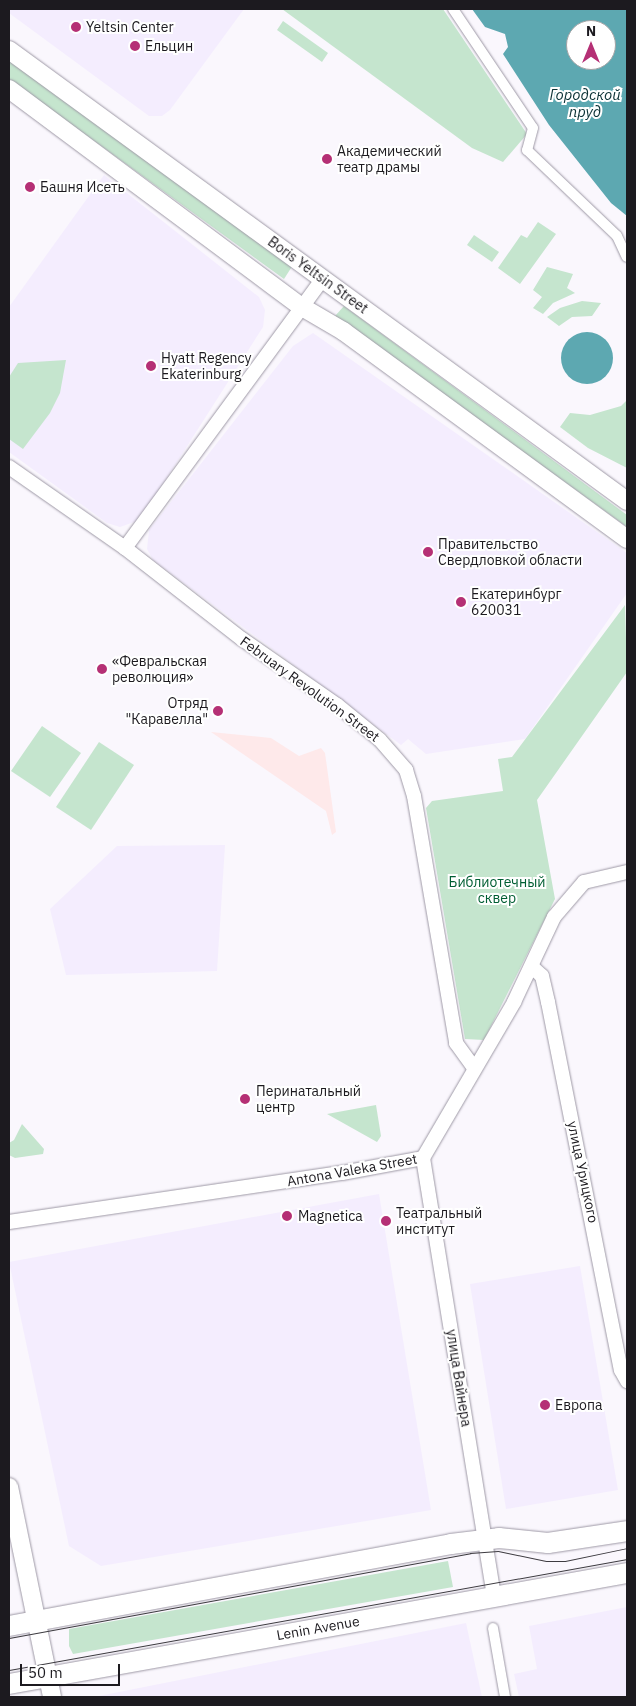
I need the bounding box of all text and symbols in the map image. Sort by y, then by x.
place label: Yeltsin Center [86,19,174,35]
north arrow [566,20,616,70]
marker: Yeltsin Center [70,21,82,33]
text: N [586,22,596,40]
place label: Ельцин [145,38,193,54]
marker: Ельцин [129,40,141,52]
water label: Городской пруд [549,85,621,120]
place label: Академический театр драмы [337,143,442,176]
marker: Академический театр драмы [321,153,333,165]
place label: Башня Исеть [40,179,125,195]
marker: Башня Исеть [24,181,36,193]
street label: Boris Yeltsin Street [265,233,371,317]
place label: Hyatt Regency Ekaterinburg [161,350,252,382]
marker: Hyatt Regency Ekaterinburg [145,360,157,372]
place label: Правительство Свердловкой области [438,536,582,568]
marker: Правительство Свердловкой области [422,546,434,558]
place label: Екатеринбург 620031 [471,586,562,618]
marker: Екатеринбург 620031 [455,596,467,608]
street label: February Revolution Street [237,633,383,745]
place label: «Февральская революция» [112,653,207,686]
marker: «Февральская революция» [96,663,108,675]
place label: Отряд "Каравелла" [125,695,208,728]
marker: Отряд "Каравелла" [212,705,224,717]
park label: Библиотечный сквер [448,874,546,906]
place label: Перинатальный центр [256,1083,361,1116]
marker: Перинатальный центр [238,1092,252,1106]
street label: улица Урицкого [564,1120,602,1224]
street label: Antona Valeka Street [286,1150,418,1190]
place label: Театральный институт [396,1205,482,1238]
place label: Magnetica [298,1208,363,1224]
marker: Magnetica [280,1209,294,1223]
marker: Театральный институт [380,1215,392,1227]
street label: улица Вайнера [443,1328,475,1428]
place label: Европа [555,1397,602,1413]
marker: Европа [539,1399,551,1411]
street label: Lenin Avenue [275,1612,361,1644]
scale bar [22,1654,122,1686]
text: 50 m [28,1663,63,1682]

